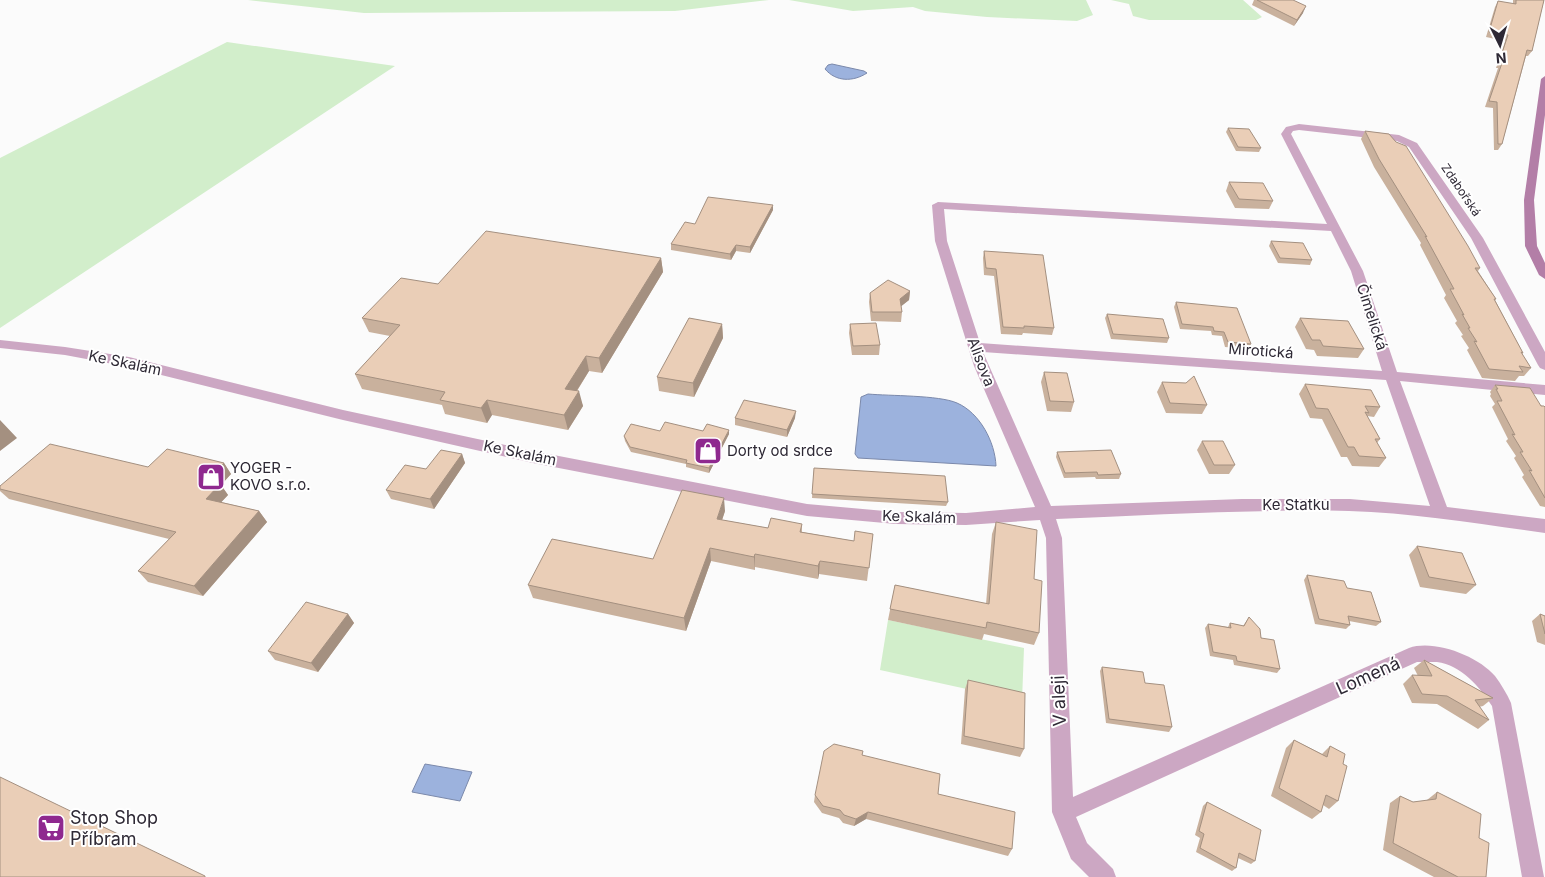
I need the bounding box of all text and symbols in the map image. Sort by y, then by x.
north arrow [1475,20,1525,70]
text: N [1495,50,1507,67]
street label: Zdabořská [1438,161,1485,219]
street label: Čimelická [1353,281,1392,353]
street label: Alisova [963,335,999,389]
street label: Mirotická [1228,339,1294,362]
street label: Ke Skalám [87,346,163,379]
street label: Ke Skalám [482,436,558,469]
shop icon: Dorty od srdce [693,436,723,466]
place label: Dorty od srdce [727,441,833,460]
place label: YOGER - KOVO s.r.o. [230,458,311,494]
shop icon: YOGER - KOVO s.r.o. [196,462,226,492]
street label: Ke Statku [1262,495,1330,514]
street label: Ke Skalám [882,506,956,527]
street label: Lomená [1332,652,1403,699]
street label: V aleji [1047,675,1070,727]
place label: Stop Shop Příbram [70,807,158,849]
supermarket icon: Stop Shop Příbram [36,813,66,843]

